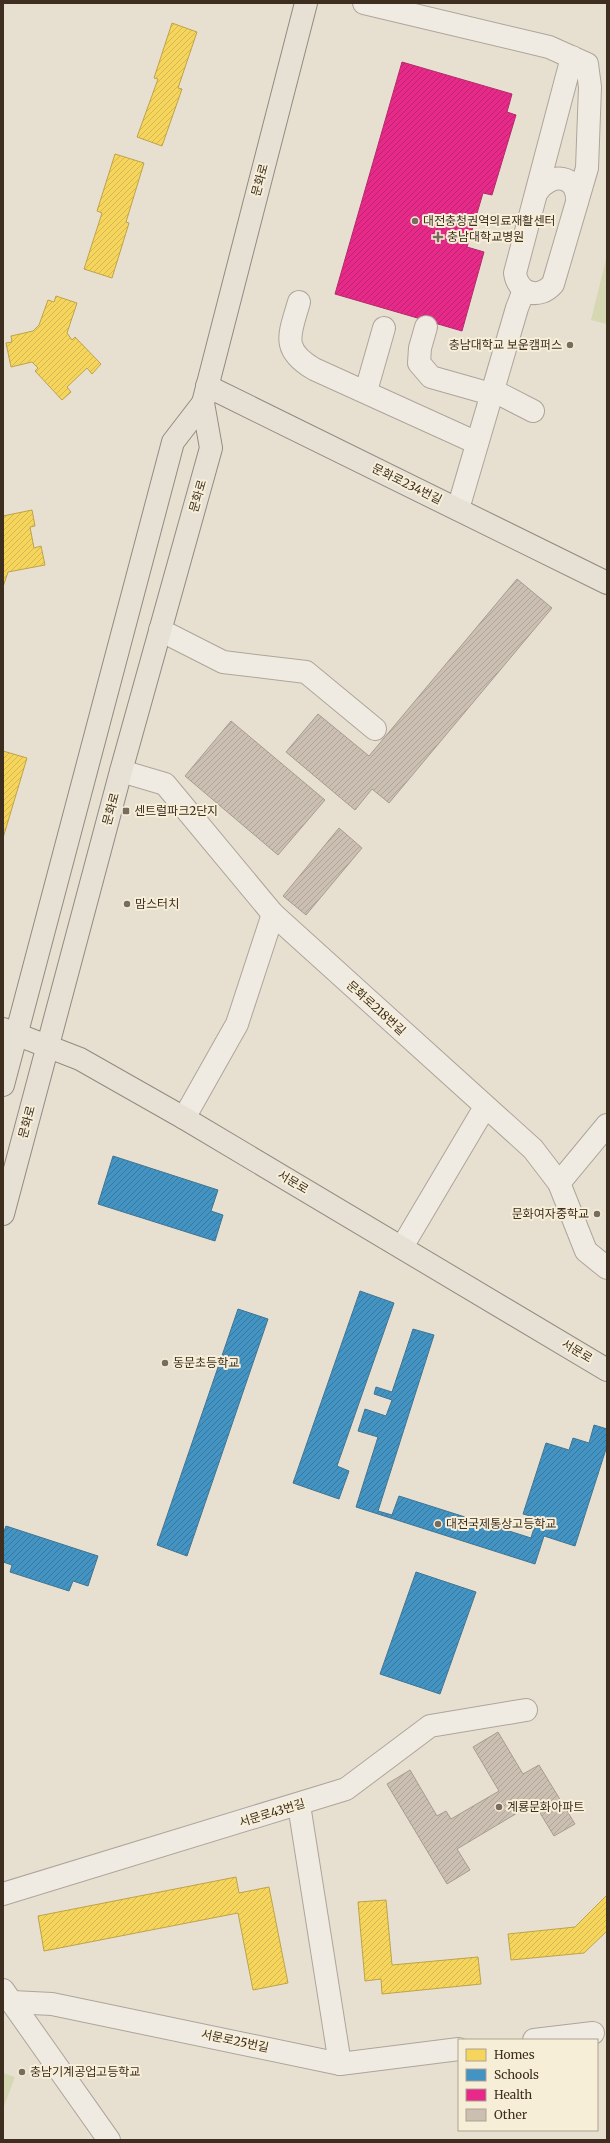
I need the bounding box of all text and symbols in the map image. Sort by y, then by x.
street label: 문화로 [248,162,271,198]
place label: 대전충청권역의료재활센터 [423,213,555,228]
marker: 대전충청권역의료재활센터 [410,216,420,226]
place label: 충남대학교병원 [447,229,524,244]
marker: 충남대학교병원 [432,231,444,243]
place label: 충남대학교 보운캠퍼스 [449,337,562,352]
marker: 충남대학교 보운캠퍼스 [565,340,575,350]
street label: 문화로234번길 [370,460,445,507]
street label: 문화로 [186,478,209,514]
street label: 문화로 [99,791,122,827]
place label: 센트럴파크2단지 [134,803,218,818]
marker: 센트럴파크2단지 [121,806,131,816]
place label: 맘스터치 [135,896,179,911]
marker: 맘스터치 [122,899,132,909]
street label: 문화로218번길 [344,977,409,1038]
street label: 문화로 [15,1104,38,1140]
street label: 서문로 [275,1167,311,1197]
place label: 문화여자중학교 [512,1206,589,1221]
marker: 문화여자중학교 [592,1209,602,1219]
street label: 서문로 [559,1336,595,1366]
place label: 동문초등학교 [173,1355,239,1370]
marker: 동문초등학교 [160,1358,170,1368]
place label: 대전국제통상고등학교 [446,1516,556,1531]
marker: 대전국제통상고등학교 [433,1519,443,1529]
street label: 서문로43번길 [237,1795,307,1830]
place label: 계룡문화아파트 [507,1799,584,1814]
marker: 계룡문화아파트 [494,1802,504,1812]
street label: 서문로25번길 [200,2026,270,2055]
legend [458,2039,598,2131]
text: Homes [494,2047,535,2062]
place label: 충남기계공업고등학교 [30,2064,140,2079]
marker: 충남기계공업고등학교 [17,2067,27,2077]
text: Schools [494,2067,539,2082]
text: Health [494,2087,532,2102]
text: Other [494,2107,528,2122]

